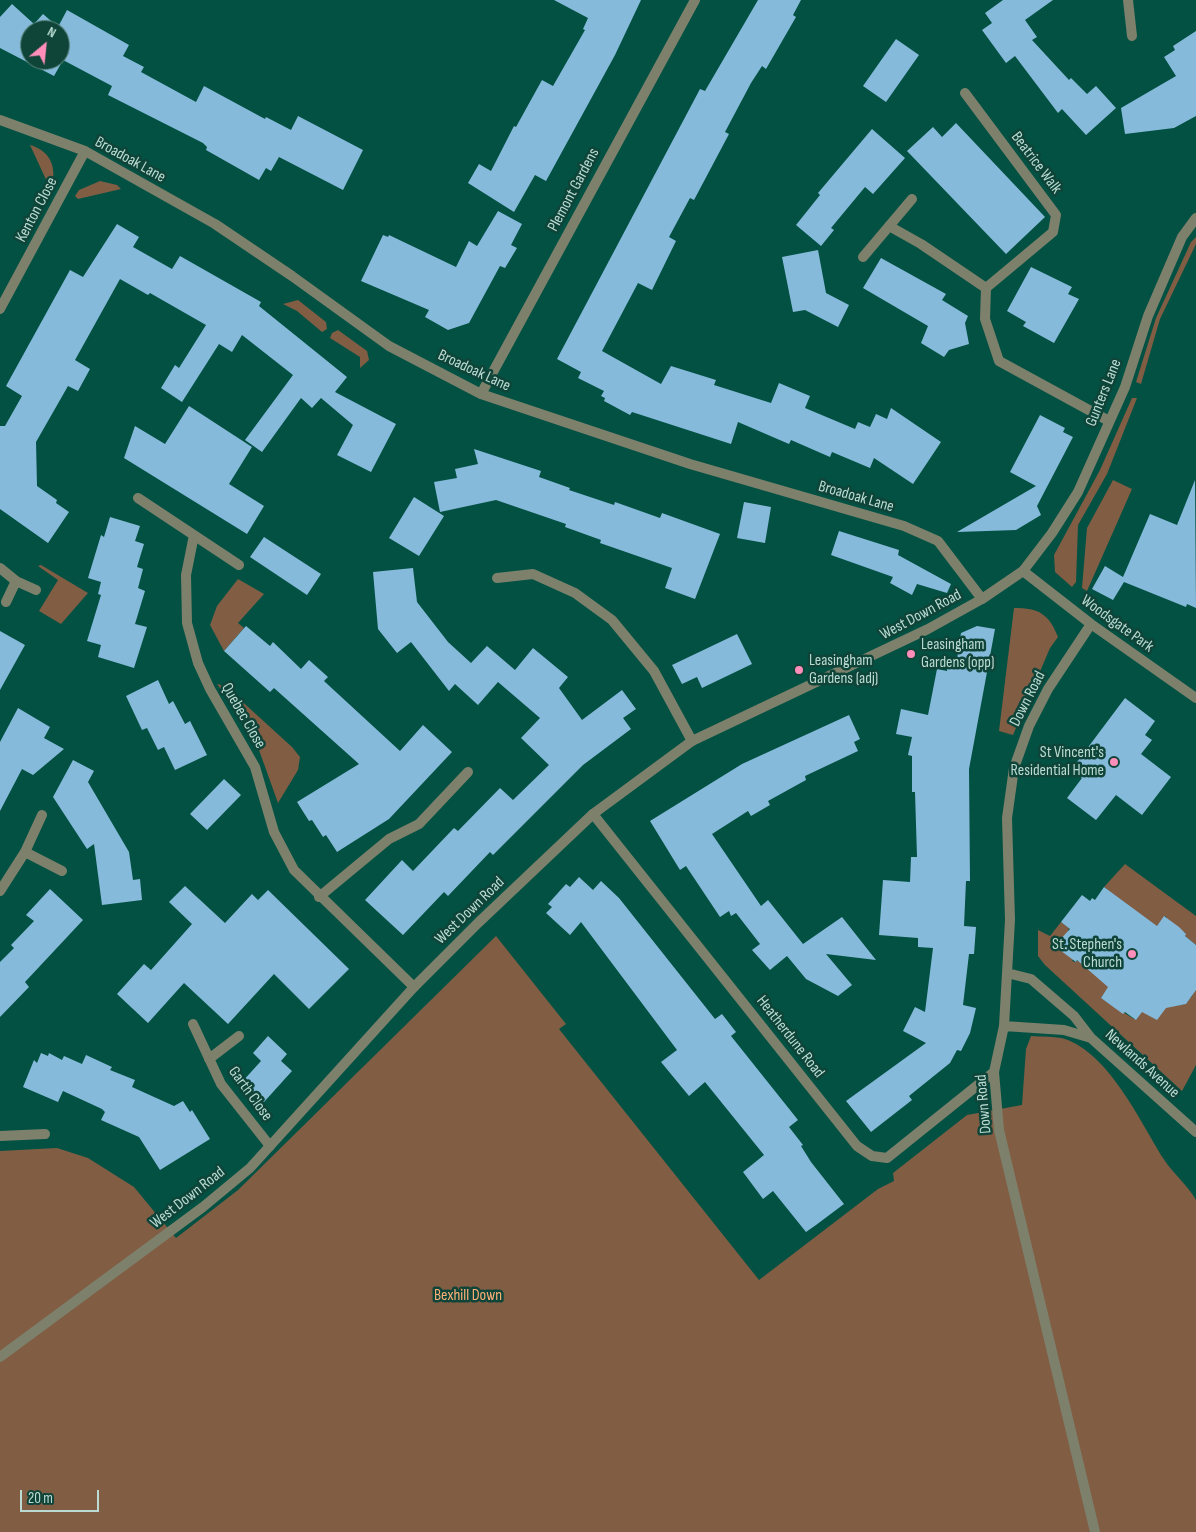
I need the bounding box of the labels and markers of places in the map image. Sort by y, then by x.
place label: Leasingham Gardens (opp) [921,635,994,673]
marker: Leasingham Gardens (opp) [905,648,917,660]
place label: Leasingham Gardens (adj) [809,651,878,689]
marker: Leasingham Gardens (adj) [793,664,805,676]
place label: St Vincent's Residential Home [1011,743,1104,781]
marker: St Vincent's Residential Home [1108,756,1120,768]
place label: St. Stephen's Church [1052,935,1122,973]
marker: St. Stephen's Church [1126,948,1138,960]

